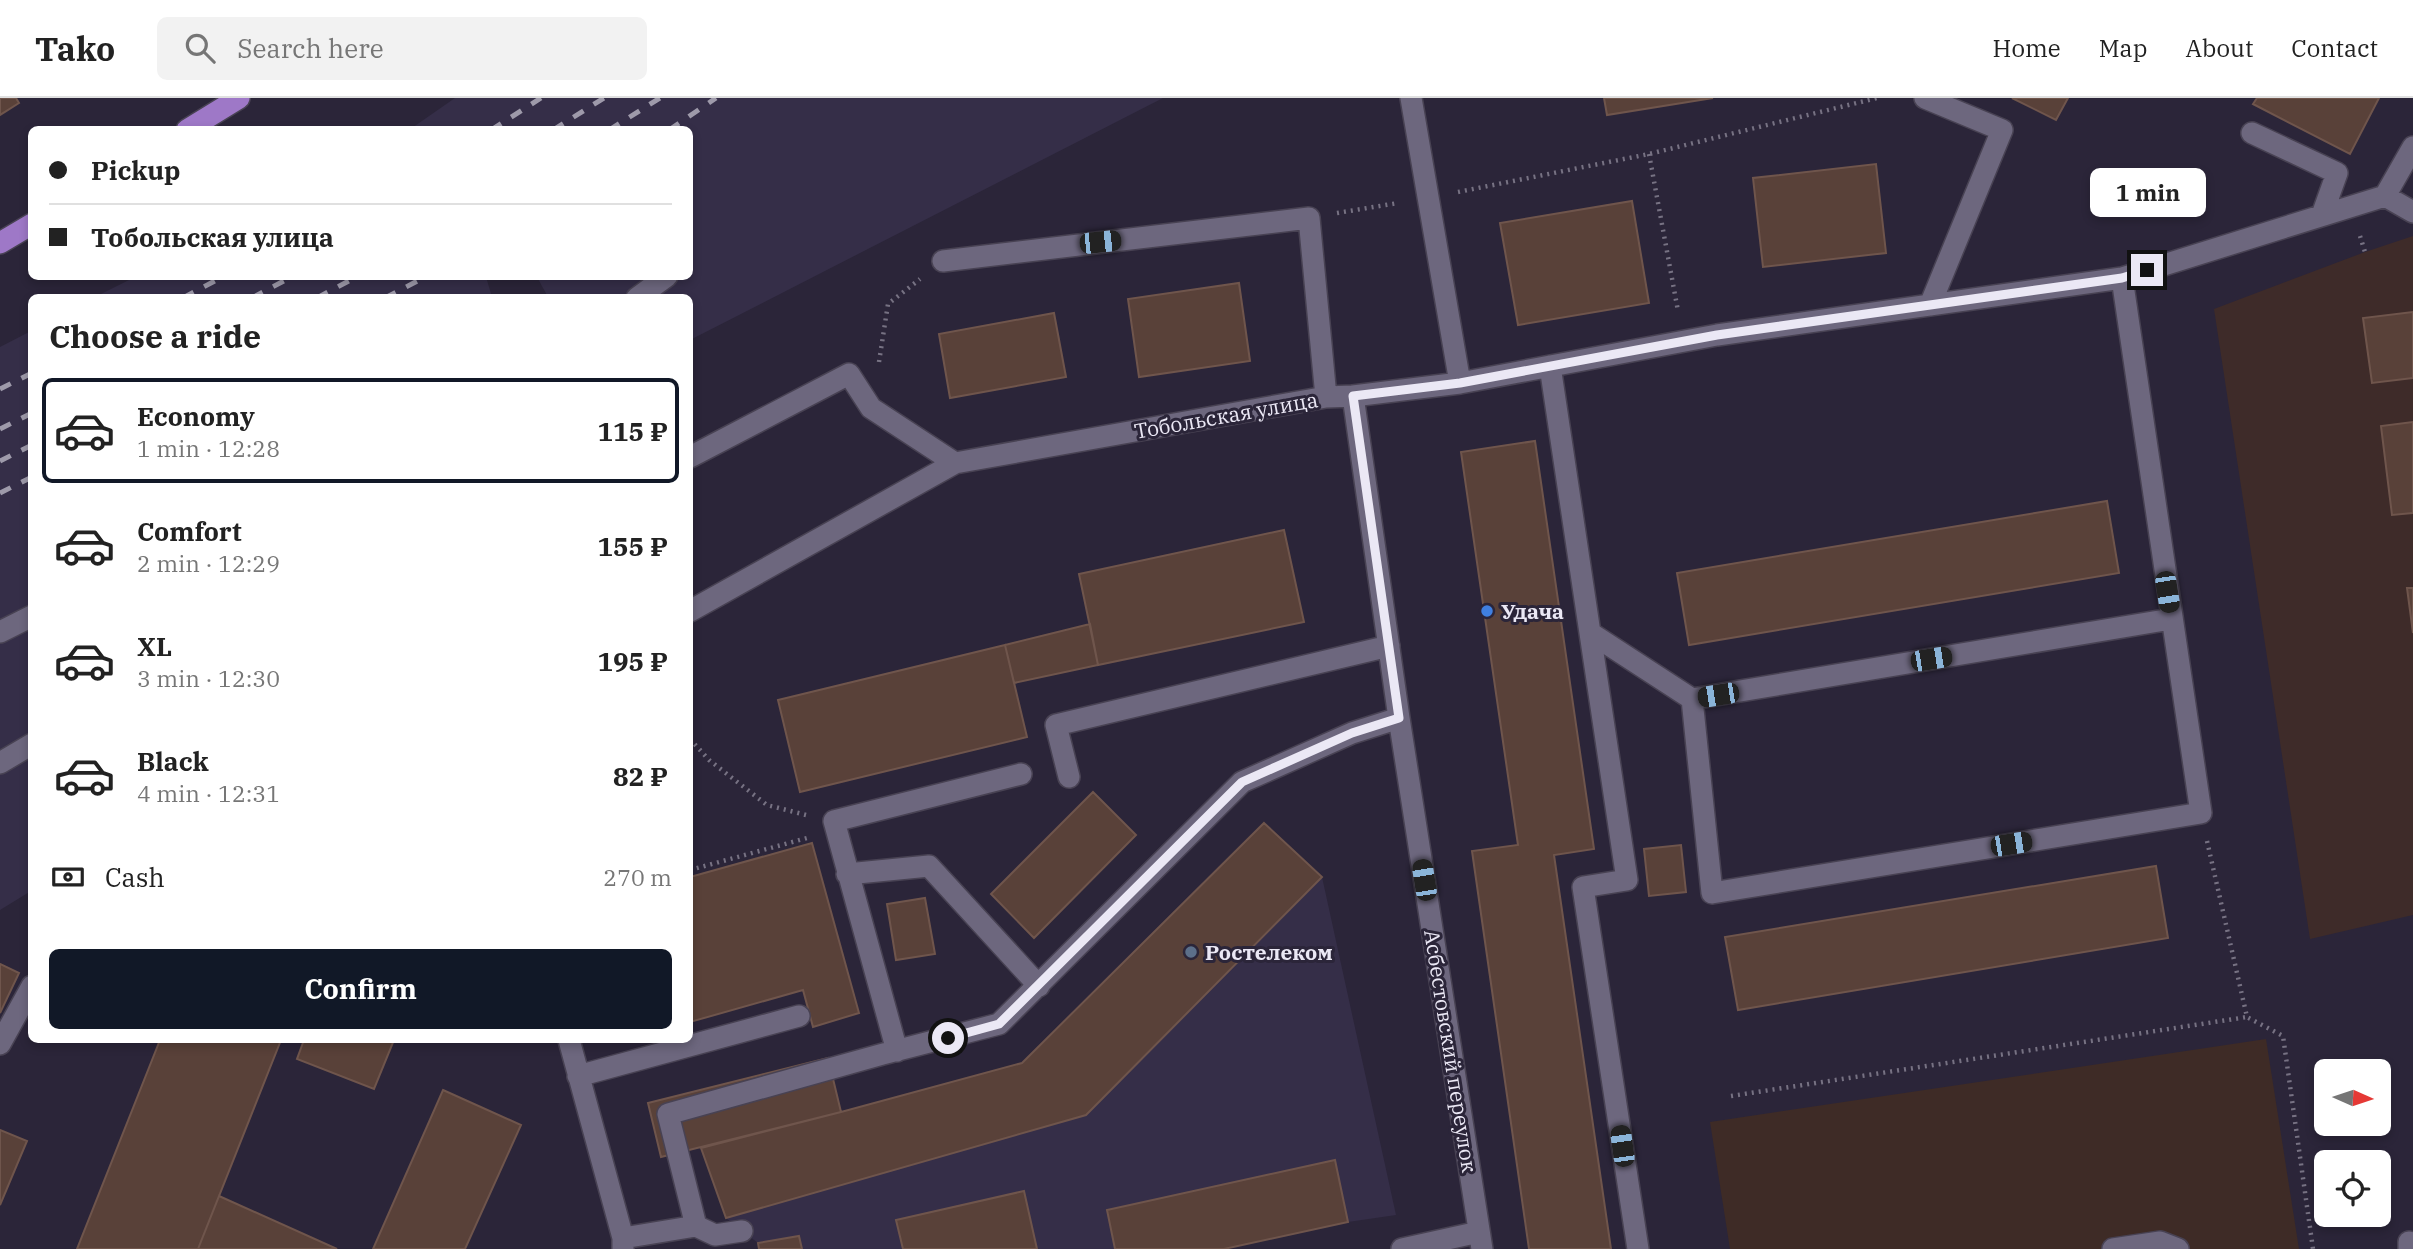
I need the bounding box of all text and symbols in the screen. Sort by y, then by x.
search box [157,17,647,80]
text: Tako [35,27,115,70]
icon: search [181,29,219,67]
text: Search here [237,31,384,65]
text: Home [1993,32,2061,64]
text: Map [2099,32,2147,64]
text: About [2185,32,2253,64]
text: Contact [2291,32,2378,64]
text: Pickup [91,153,181,187]
callout: 1 min [2089,169,2205,218]
text: 1 min [2116,177,2180,207]
text: Тобольская улица [91,220,334,254]
car [1079,229,1122,255]
route end [2131,254,2163,286]
text: Choose a ride [49,315,261,357]
street label: Тобольская улица [1132,385,1320,445]
icon: car [53,399,116,462]
text: Economy [137,399,255,433]
text: 115 ₽ [597,414,668,448]
text: 1 min · 12:28 [137,433,280,463]
icon: car [53,514,116,577]
text: Comfort [137,514,242,548]
text: 155 ₽ [597,529,668,563]
text: 2 min · 12:29 [137,548,280,578]
car [2154,570,2181,614]
place label: Удача [1501,597,1564,625]
marker: Удача [1479,603,1495,619]
icon: car [53,629,116,692]
text: XL [137,629,172,663]
text: 195 ₽ [597,644,668,678]
car [1909,645,1954,673]
text: 3 min · 12:30 [137,663,280,693]
car [1696,681,1741,709]
icon: car [53,744,116,807]
text: Black [137,744,209,778]
text: 82 ₽ [613,759,668,793]
text: 4 min · 12:31 [137,778,280,808]
car [1989,830,2034,858]
icon: cash [49,858,87,896]
car [1411,858,1438,902]
text: Cash [105,860,165,894]
text: 270 m [603,862,672,892]
street label: Асбестовский переулок [1418,928,1484,1174]
place label: Ростелеком [1205,938,1333,966]
marker: Ростелеком [1183,944,1199,960]
button: Confirm [49,949,672,1029]
route start [932,1022,964,1054]
north arrow [2314,1059,2390,1136]
map controls [2314,1059,2391,1227]
car [1609,1124,1636,1168]
button: locate [2314,1150,2391,1227]

